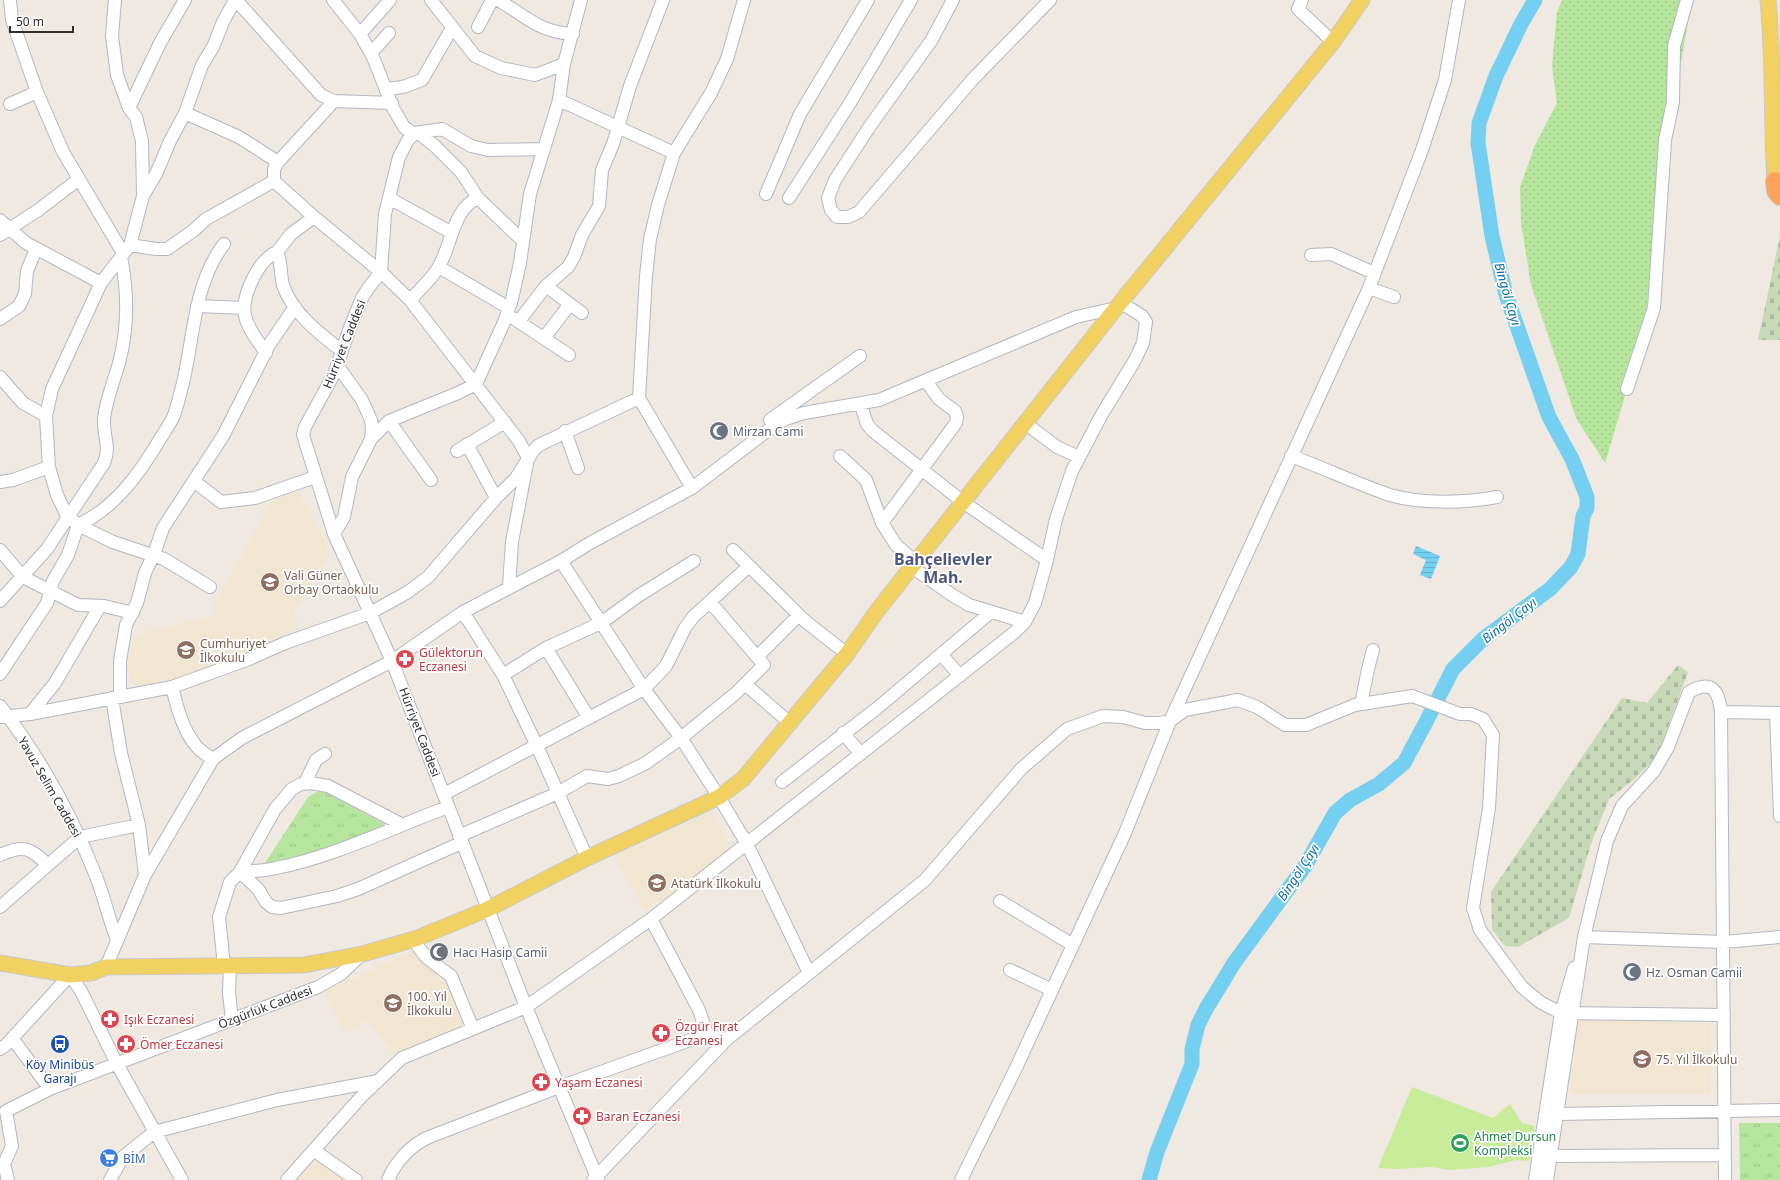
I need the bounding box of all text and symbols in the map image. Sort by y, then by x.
scale bar [10,8,73,34]
text: 50 m [16,13,44,30]
water label: Bingöl Çayı [1490,260,1526,328]
street label: Hürriyet Caddesi [318,297,370,391]
mosque icon: Mirzan Cami [708,420,730,442]
place label: Mirzan Cami [733,423,803,440]
district label: Bahçelievler Mah. [894,548,992,588]
place label: Vali Güner Orbay Ortaokulu [284,567,379,598]
school or university icon: Vali Güner Orbay Ortaokulu [259,571,281,593]
water label: Bingöl Çayı [1478,593,1540,647]
place label: Cumhuriyet İlkokulu [200,635,267,666]
school or university icon: Cumhuriyet İlkokulu [175,639,197,661]
place label: Gülektorun Eczanesi [419,644,483,675]
pharmacy icon: Gülektorun Eczanesi [394,648,416,670]
street label: Hürriyet Caddesi [395,685,445,779]
street label: Yavuz Selim Caddesi [14,733,86,841]
water label: Bingöl Çayı [1273,840,1323,904]
school or university icon: Atatürk İlkokulu [646,872,668,894]
place label: Atatürk İlkokulu [671,875,761,892]
mosque icon: Hacı Hasip Camii [428,941,450,963]
place label: Hacı Hasip Camii [453,944,547,961]
mosque icon: Hz. Osman Camii [1621,961,1643,983]
place label: Hz. Osman Camii [1646,964,1742,981]
street label: Özgürlük Caddesi [216,981,314,1033]
place label: 100. Yıl İlkokulu [407,988,452,1019]
school or university icon: 100. Yıl İlkokulu [382,992,404,1014]
pharmacy icon: Işık Eczanesi [99,1008,121,1030]
place label: Işık Eczanesi [124,1011,194,1028]
place label: Özgür Fırat Eczanesi [675,1018,739,1049]
pharmacy icon: Özgür Fırat Eczanesi [650,1022,672,1044]
bus stop icon: Köy Minibüs Garajı [49,1033,71,1055]
pharmacy icon: Ömer Eczanesi [115,1033,137,1055]
place label: Ömer Eczanesi [140,1036,223,1053]
school or university icon: 75. Yıl İlkokulu [1631,1048,1653,1070]
place label: 75. Yıl İlkokulu [1656,1051,1737,1068]
place label: Köy Minibüs Garajı [26,1056,95,1087]
pharmacy icon: Yaşam Eczanesi [530,1071,552,1093]
place label: Yaşam Eczanesi [555,1074,643,1091]
pharmacy icon: Baran Eczanesi [571,1105,593,1127]
place label: Baran Eczanesi [596,1108,680,1125]
place label: Ahmet Dursun Kompleksi [1474,1128,1556,1159]
sports icon: Ahmet Dursun Kompleksi [1449,1132,1471,1154]
supermarket icon: BİM [98,1147,120,1169]
place label: BİM [123,1150,146,1167]

